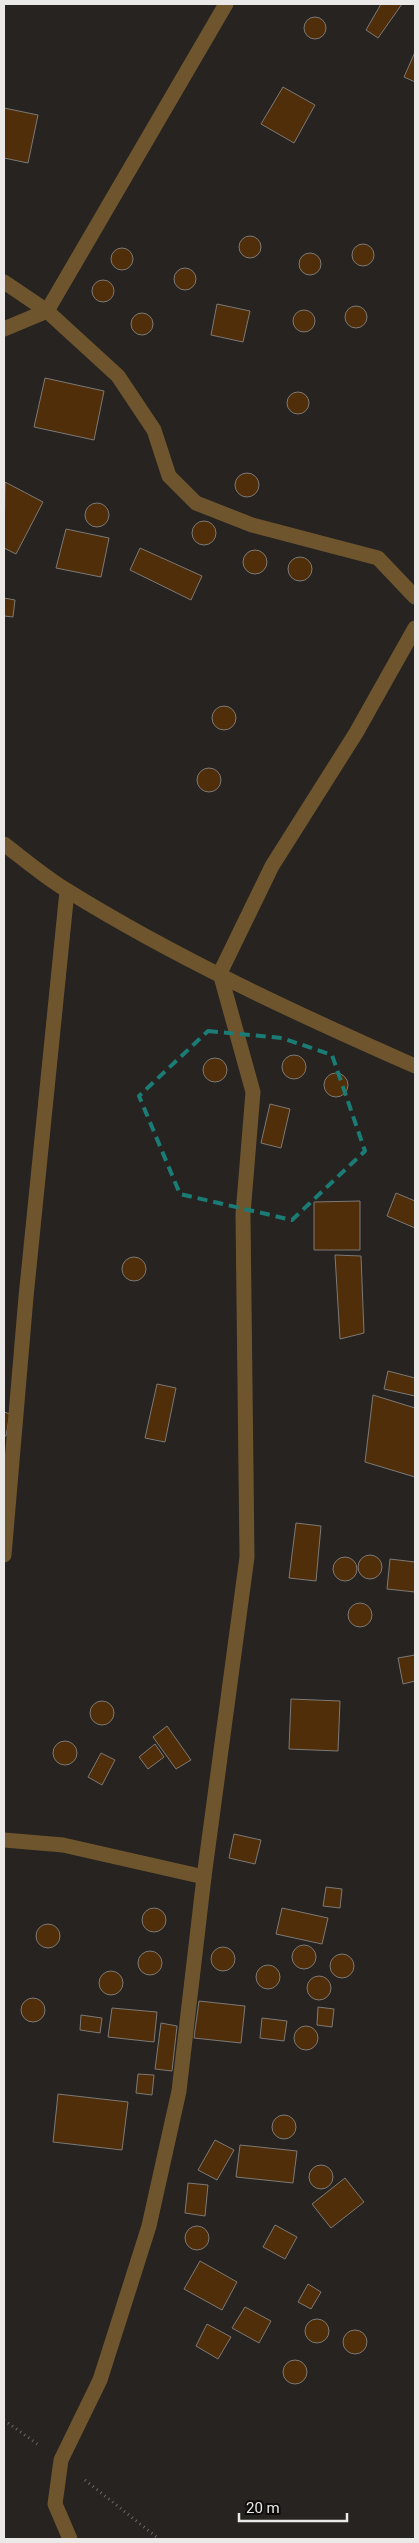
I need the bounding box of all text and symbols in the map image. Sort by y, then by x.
scale bar [239,2490,346,2522]
text: 20 m [246,2499,280,2517]

